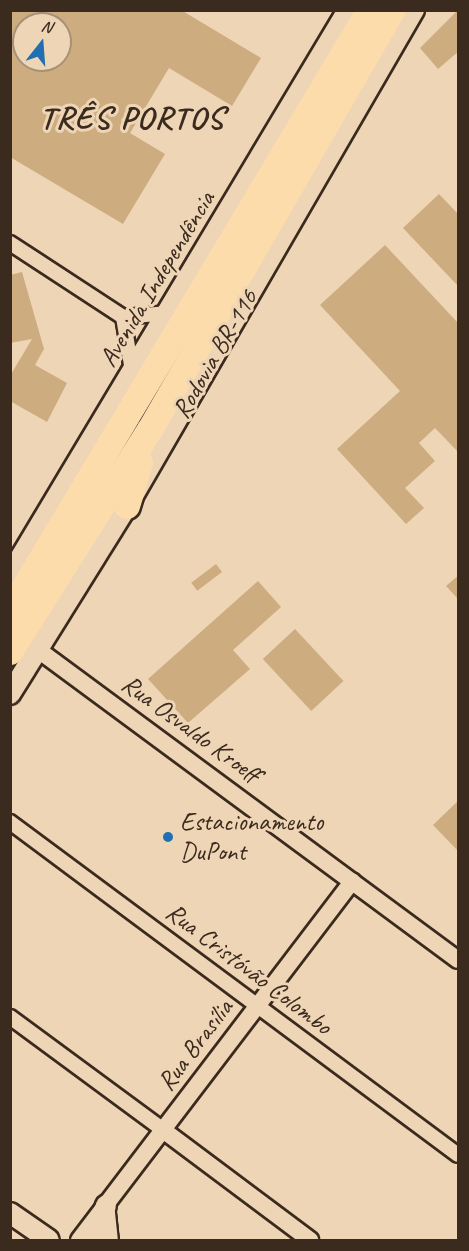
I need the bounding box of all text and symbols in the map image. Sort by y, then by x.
north arrow [12,12,72,72]
text: N [39,16,54,38]
district label: TRÊS PORTOS [41,99,223,137]
street label: Avenida Independência [92,186,222,372]
street label: Rodovia BR-116 [166,284,264,424]
street label: Rua Osvaldo Kroeff [115,668,267,790]
place label: Estacionamento DuPont [180,806,323,868]
marker: Estacionamento DuPont [161,830,175,844]
street label: Rua Cristóvão Colombo [160,896,338,1042]
street label: Rua Brasília [150,993,240,1097]

